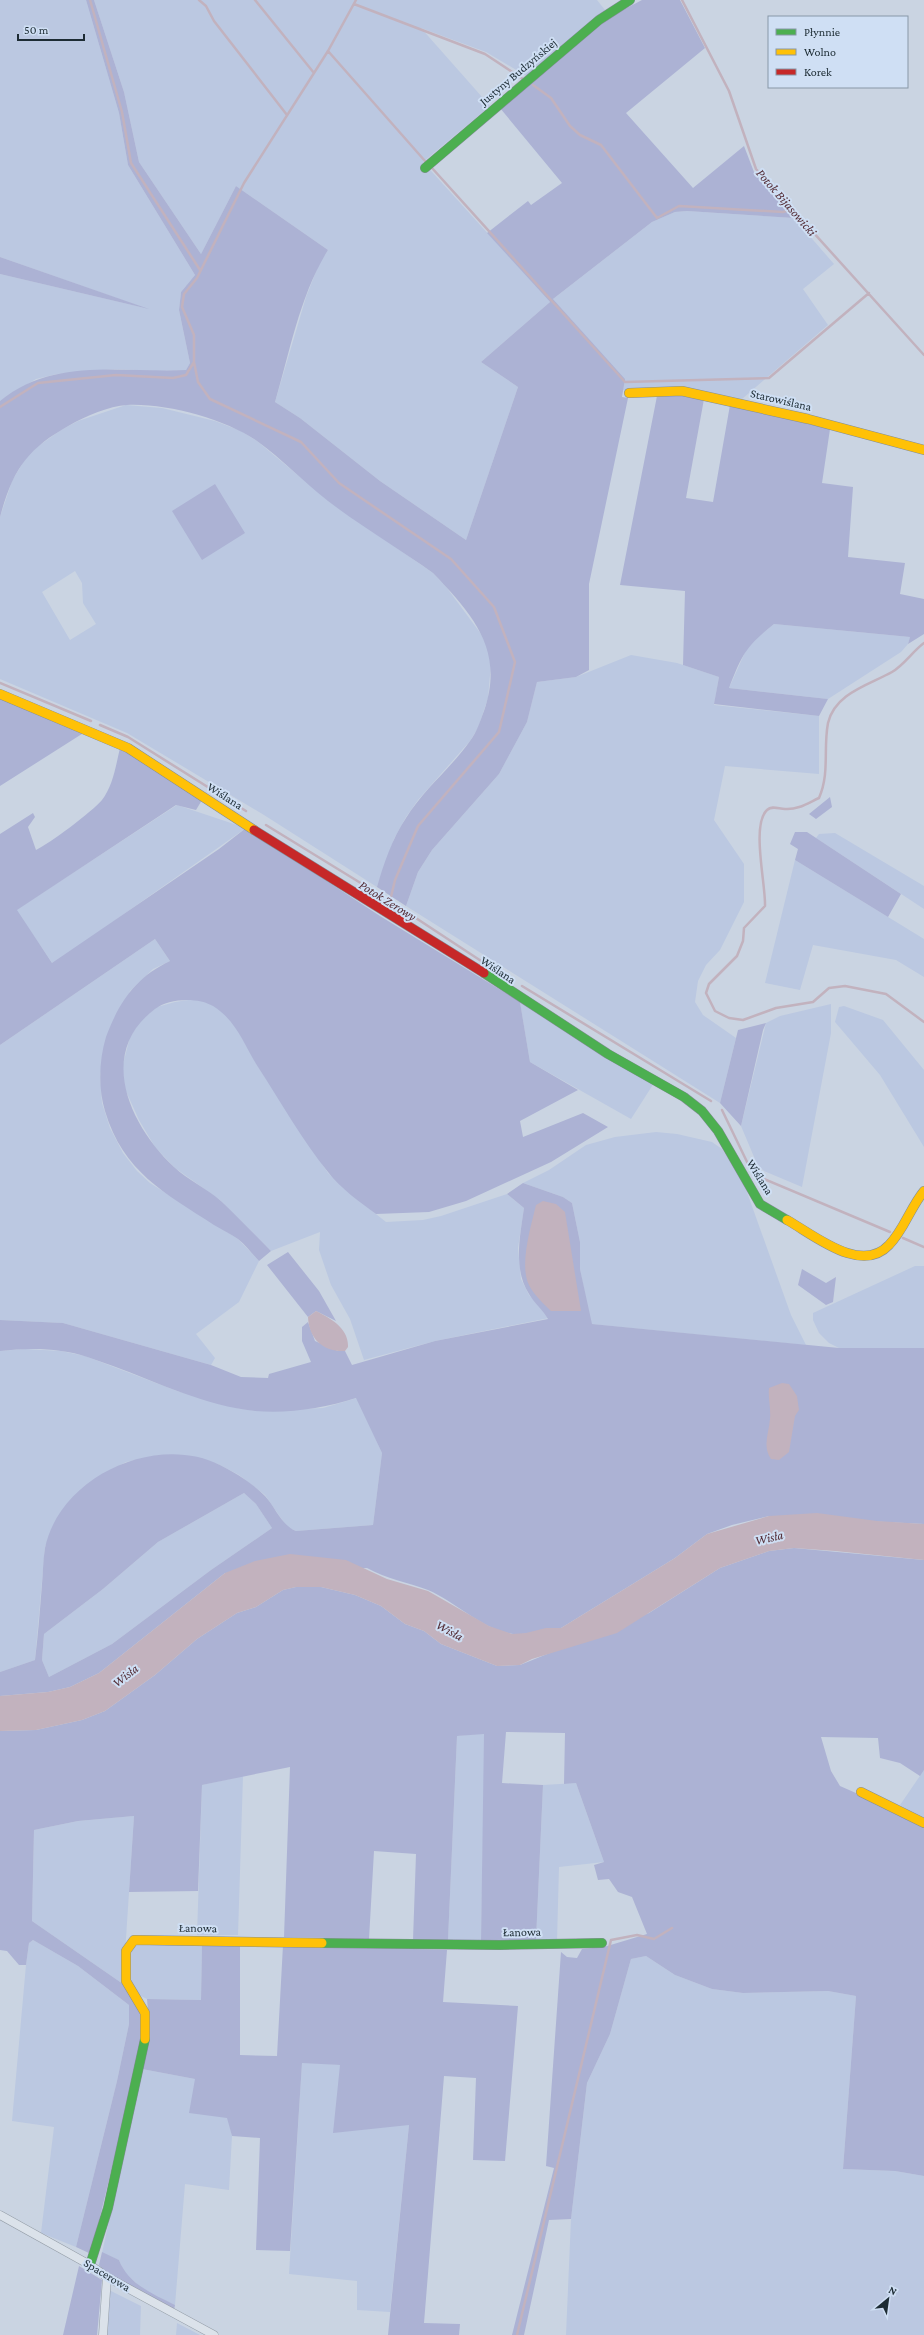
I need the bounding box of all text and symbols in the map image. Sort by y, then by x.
scale bar [18,16,84,42]
legend [768,16,908,88]
text: 50 m [24,23,49,37]
text: Płynnie [804,25,840,39]
street label: Justyny Budzyńskiej [476,36,559,109]
text: Wolno [804,45,836,59]
text: Korek [804,65,832,79]
water label: Potok Bijasowicki [753,166,820,240]
street label: Starowiślana [749,386,813,414]
street label: Wiślana [205,779,246,813]
water label: Potok Zerowy [356,877,420,924]
street label: Wiślana [478,953,519,987]
street label: Wiślana [744,1157,777,1198]
water label: Wisła [754,1527,785,1548]
water label: Wisła [434,1617,466,1644]
water label: Wisła [109,1661,141,1690]
street label: Łanowa [179,1921,218,1935]
street label: Łanowa [503,1925,542,1939]
street label: Spacerowa [81,2256,133,2295]
north arrow [868,2279,908,2319]
text: N [887,2283,899,2298]

